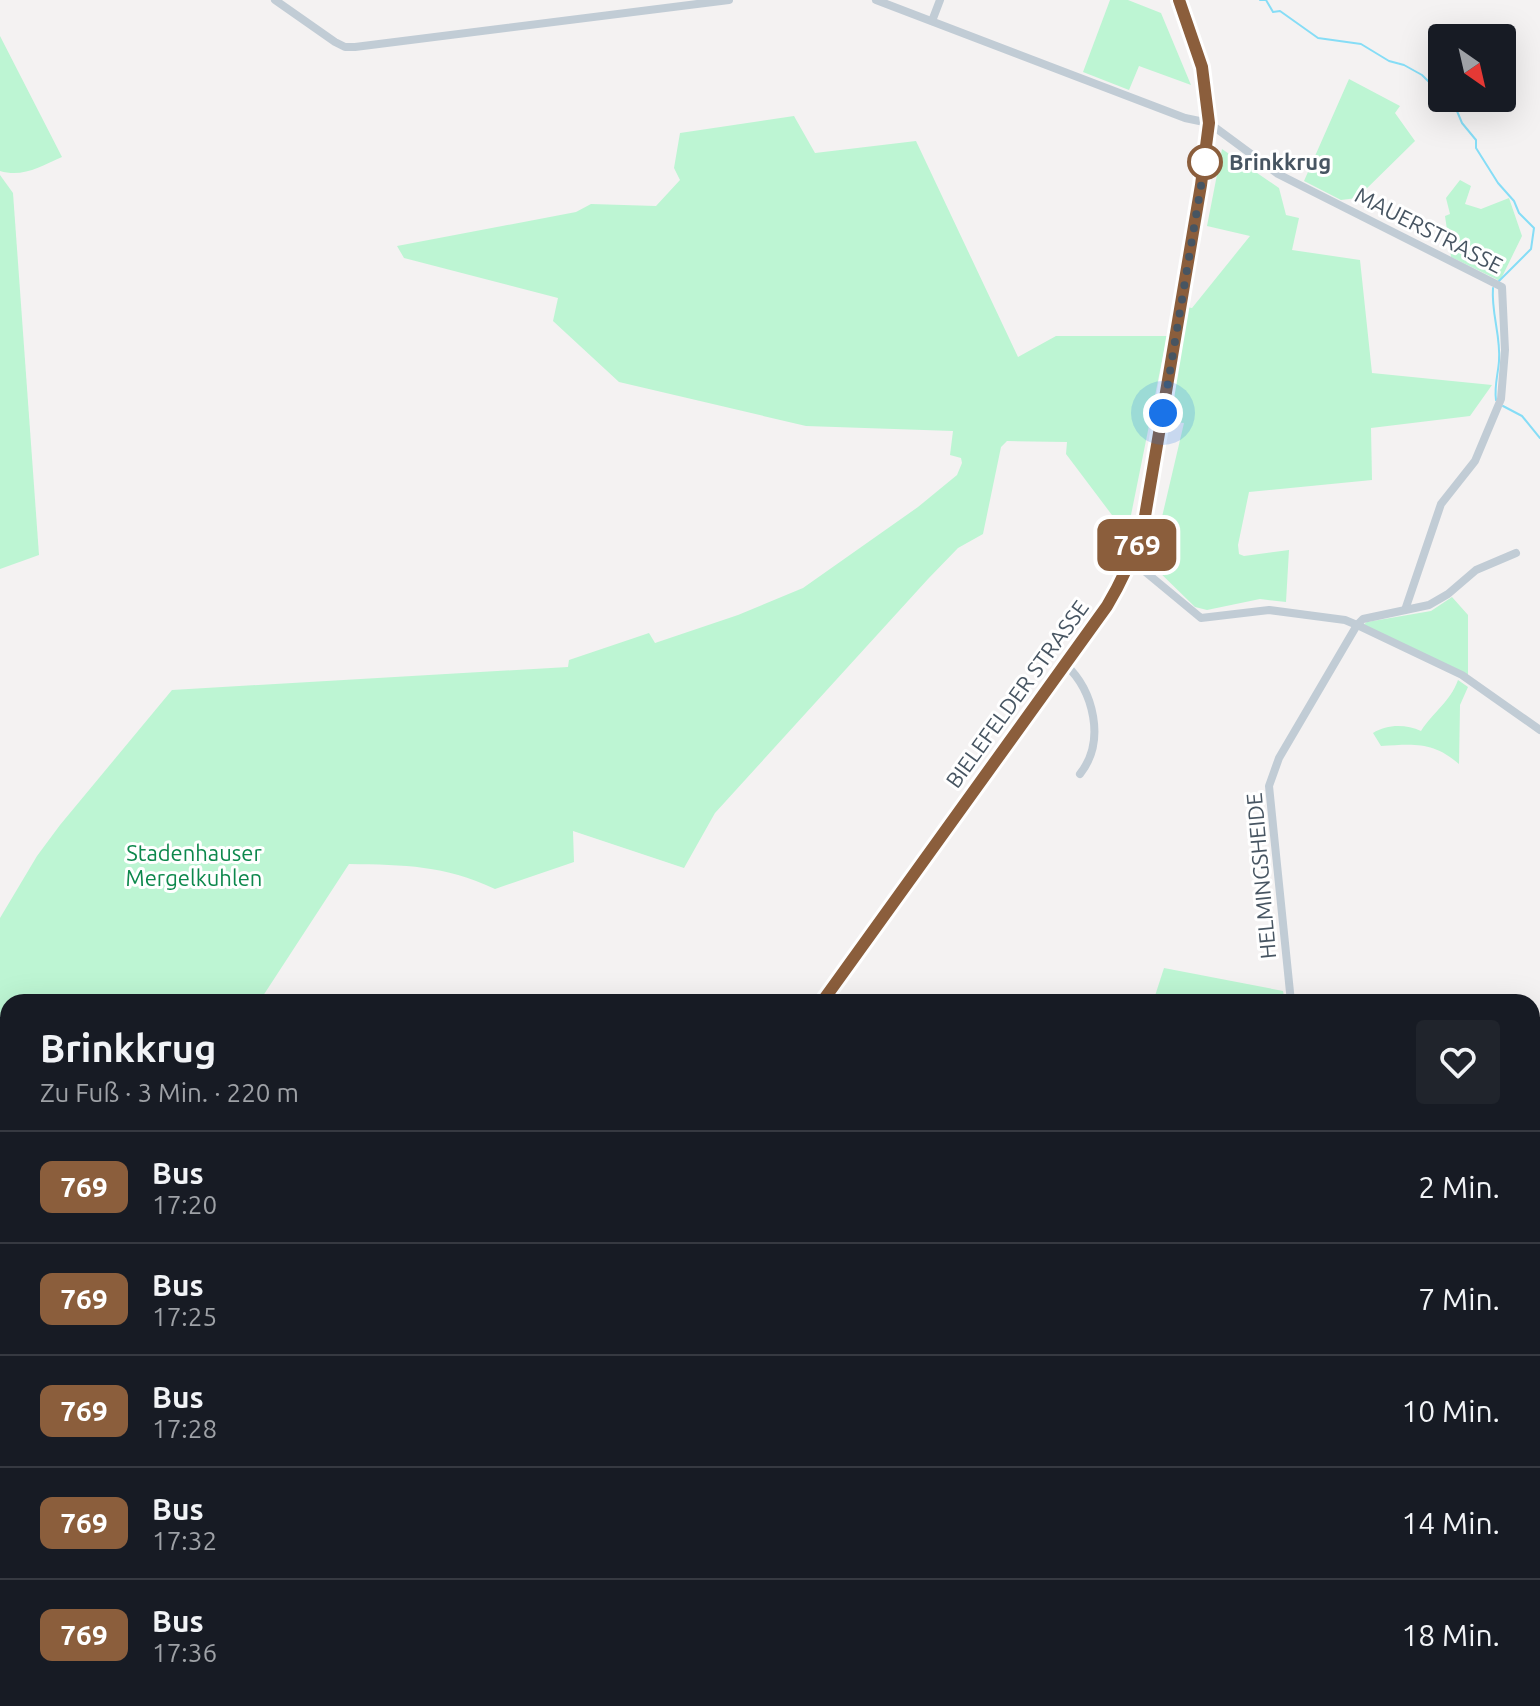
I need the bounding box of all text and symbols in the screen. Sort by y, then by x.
north arrow [1428,24,1516,112]
map controls [1428,24,1516,112]
marker: Brinkkrug [1188,145,1222,179]
place label: Brinkkrug [1229,149,1331,174]
street label: MAUERSTRASSE [1351,182,1507,278]
your location [1143,393,1183,433]
line badge: 769 [1091,519,1183,571]
text: 769 [1113,529,1161,560]
street label: BIELEFELDER STRASSE [940,595,1093,792]
street label: HELMINGSHEIDE [1241,792,1280,960]
park label: Stadenhauser Mergelkuhlen [126,840,262,890]
button: heart [1416,1020,1500,1104]
text: Brinkkrug [40,1027,216,1069]
text: Zu Fuß · 3 Min. · 220 m [40,1078,299,1107]
text: Bus [152,1156,204,1190]
text: 2 Min. [1418,1170,1500,1204]
text: 769 [60,1171,108,1202]
text: 17:20 [152,1190,217,1219]
text: Bus [152,1268,204,1302]
text: 7 Min. [1418,1282,1500,1316]
text: 769 [60,1283,108,1314]
text: 17:25 [152,1302,217,1331]
text: Bus [152,1380,204,1414]
text: 10 Min. [1401,1394,1500,1428]
text: 769 [60,1395,108,1426]
text: 17:28 [152,1414,217,1443]
text: Bus [152,1492,204,1526]
text: 14 Min. [1401,1506,1500,1540]
text: 769 [60,1507,108,1538]
text: 17:32 [152,1526,217,1555]
text: Bus [152,1604,204,1638]
text: 18 Min. [1401,1618,1500,1652]
text: 769 [60,1619,108,1650]
text: 17:36 [152,1638,217,1667]

